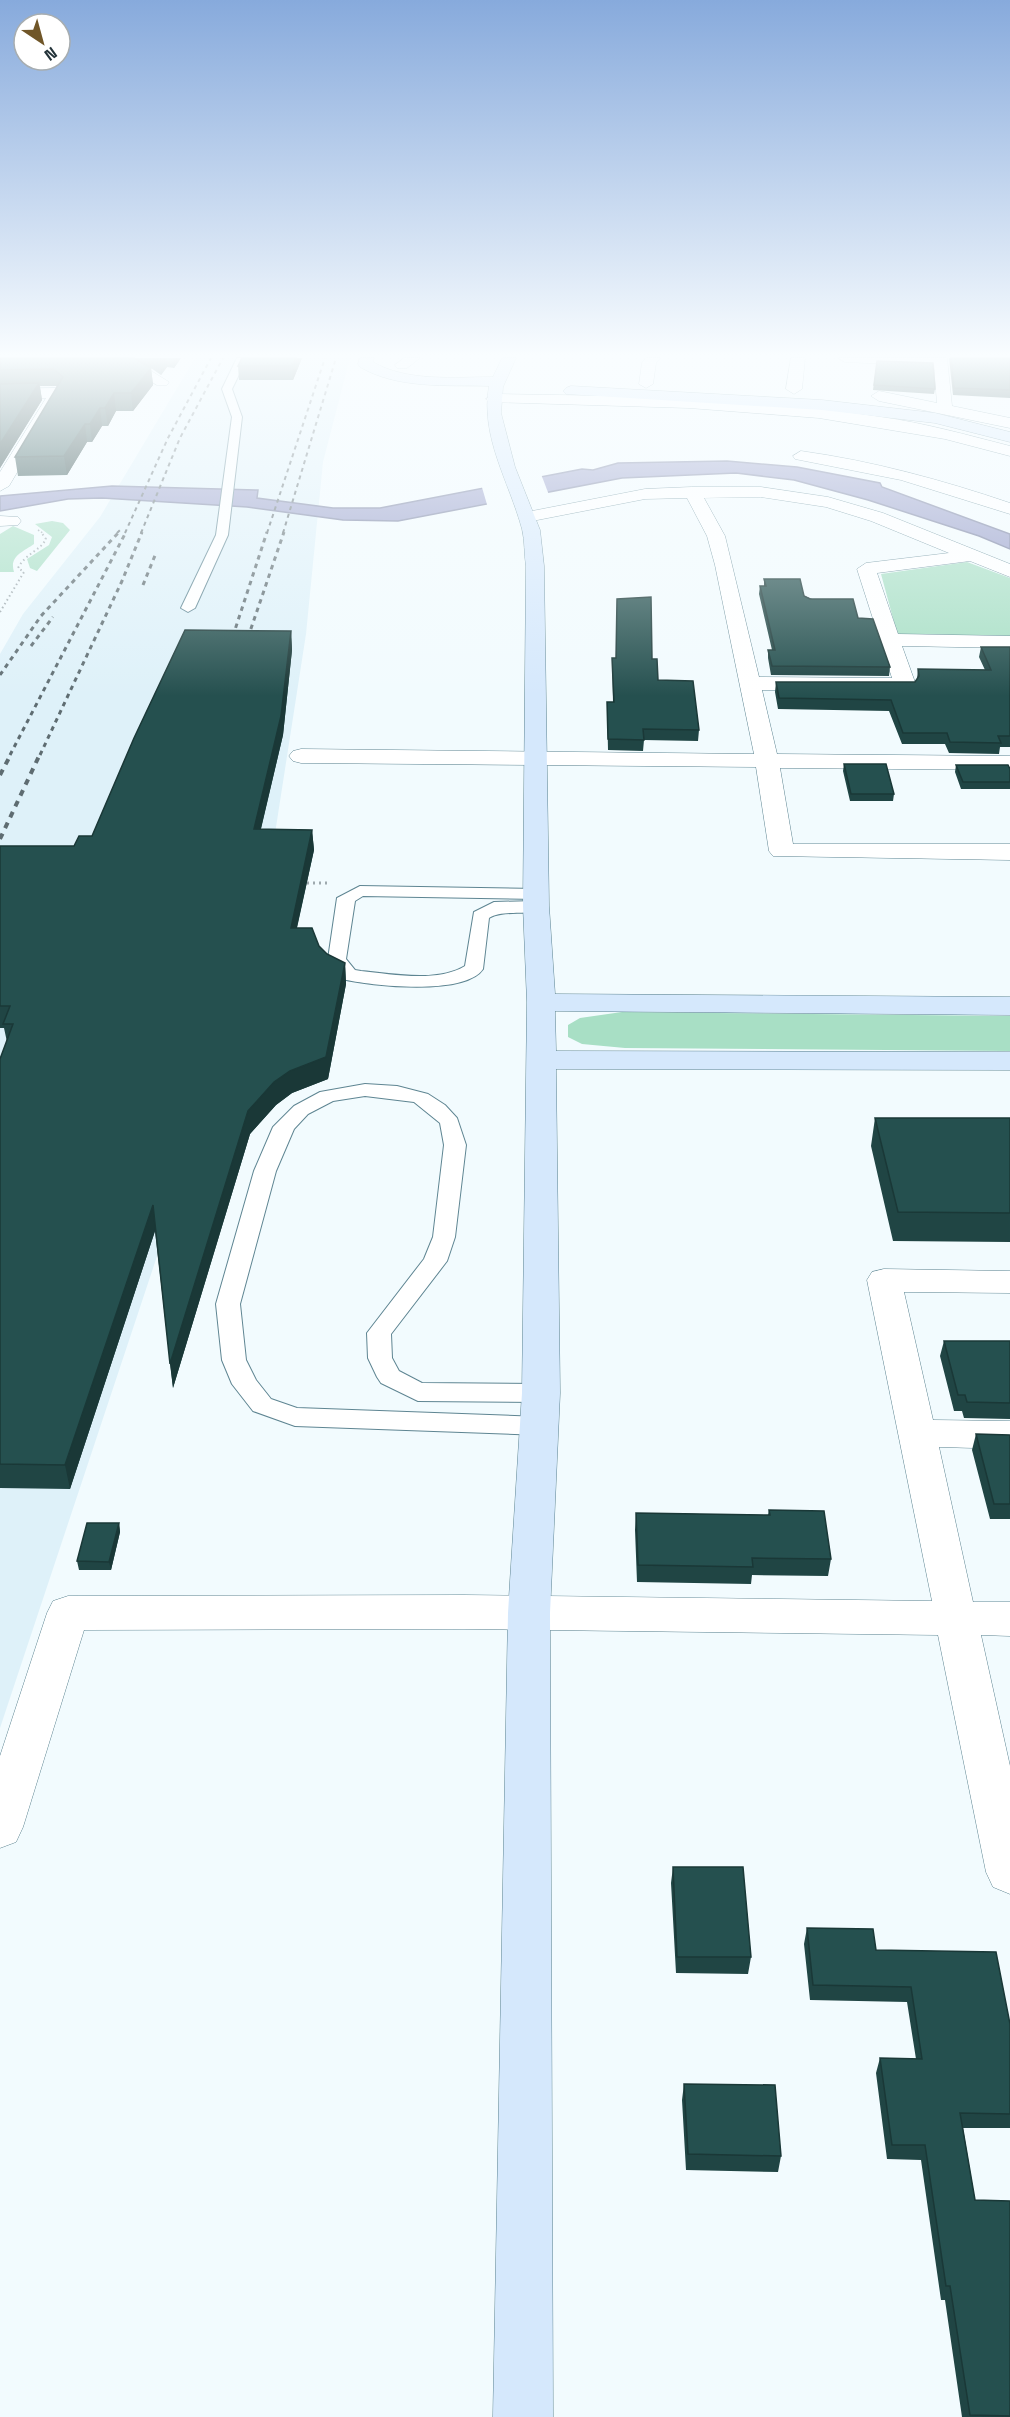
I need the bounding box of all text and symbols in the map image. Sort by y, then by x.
north arrow [12,12,72,72]
text: N [40,42,61,65]

